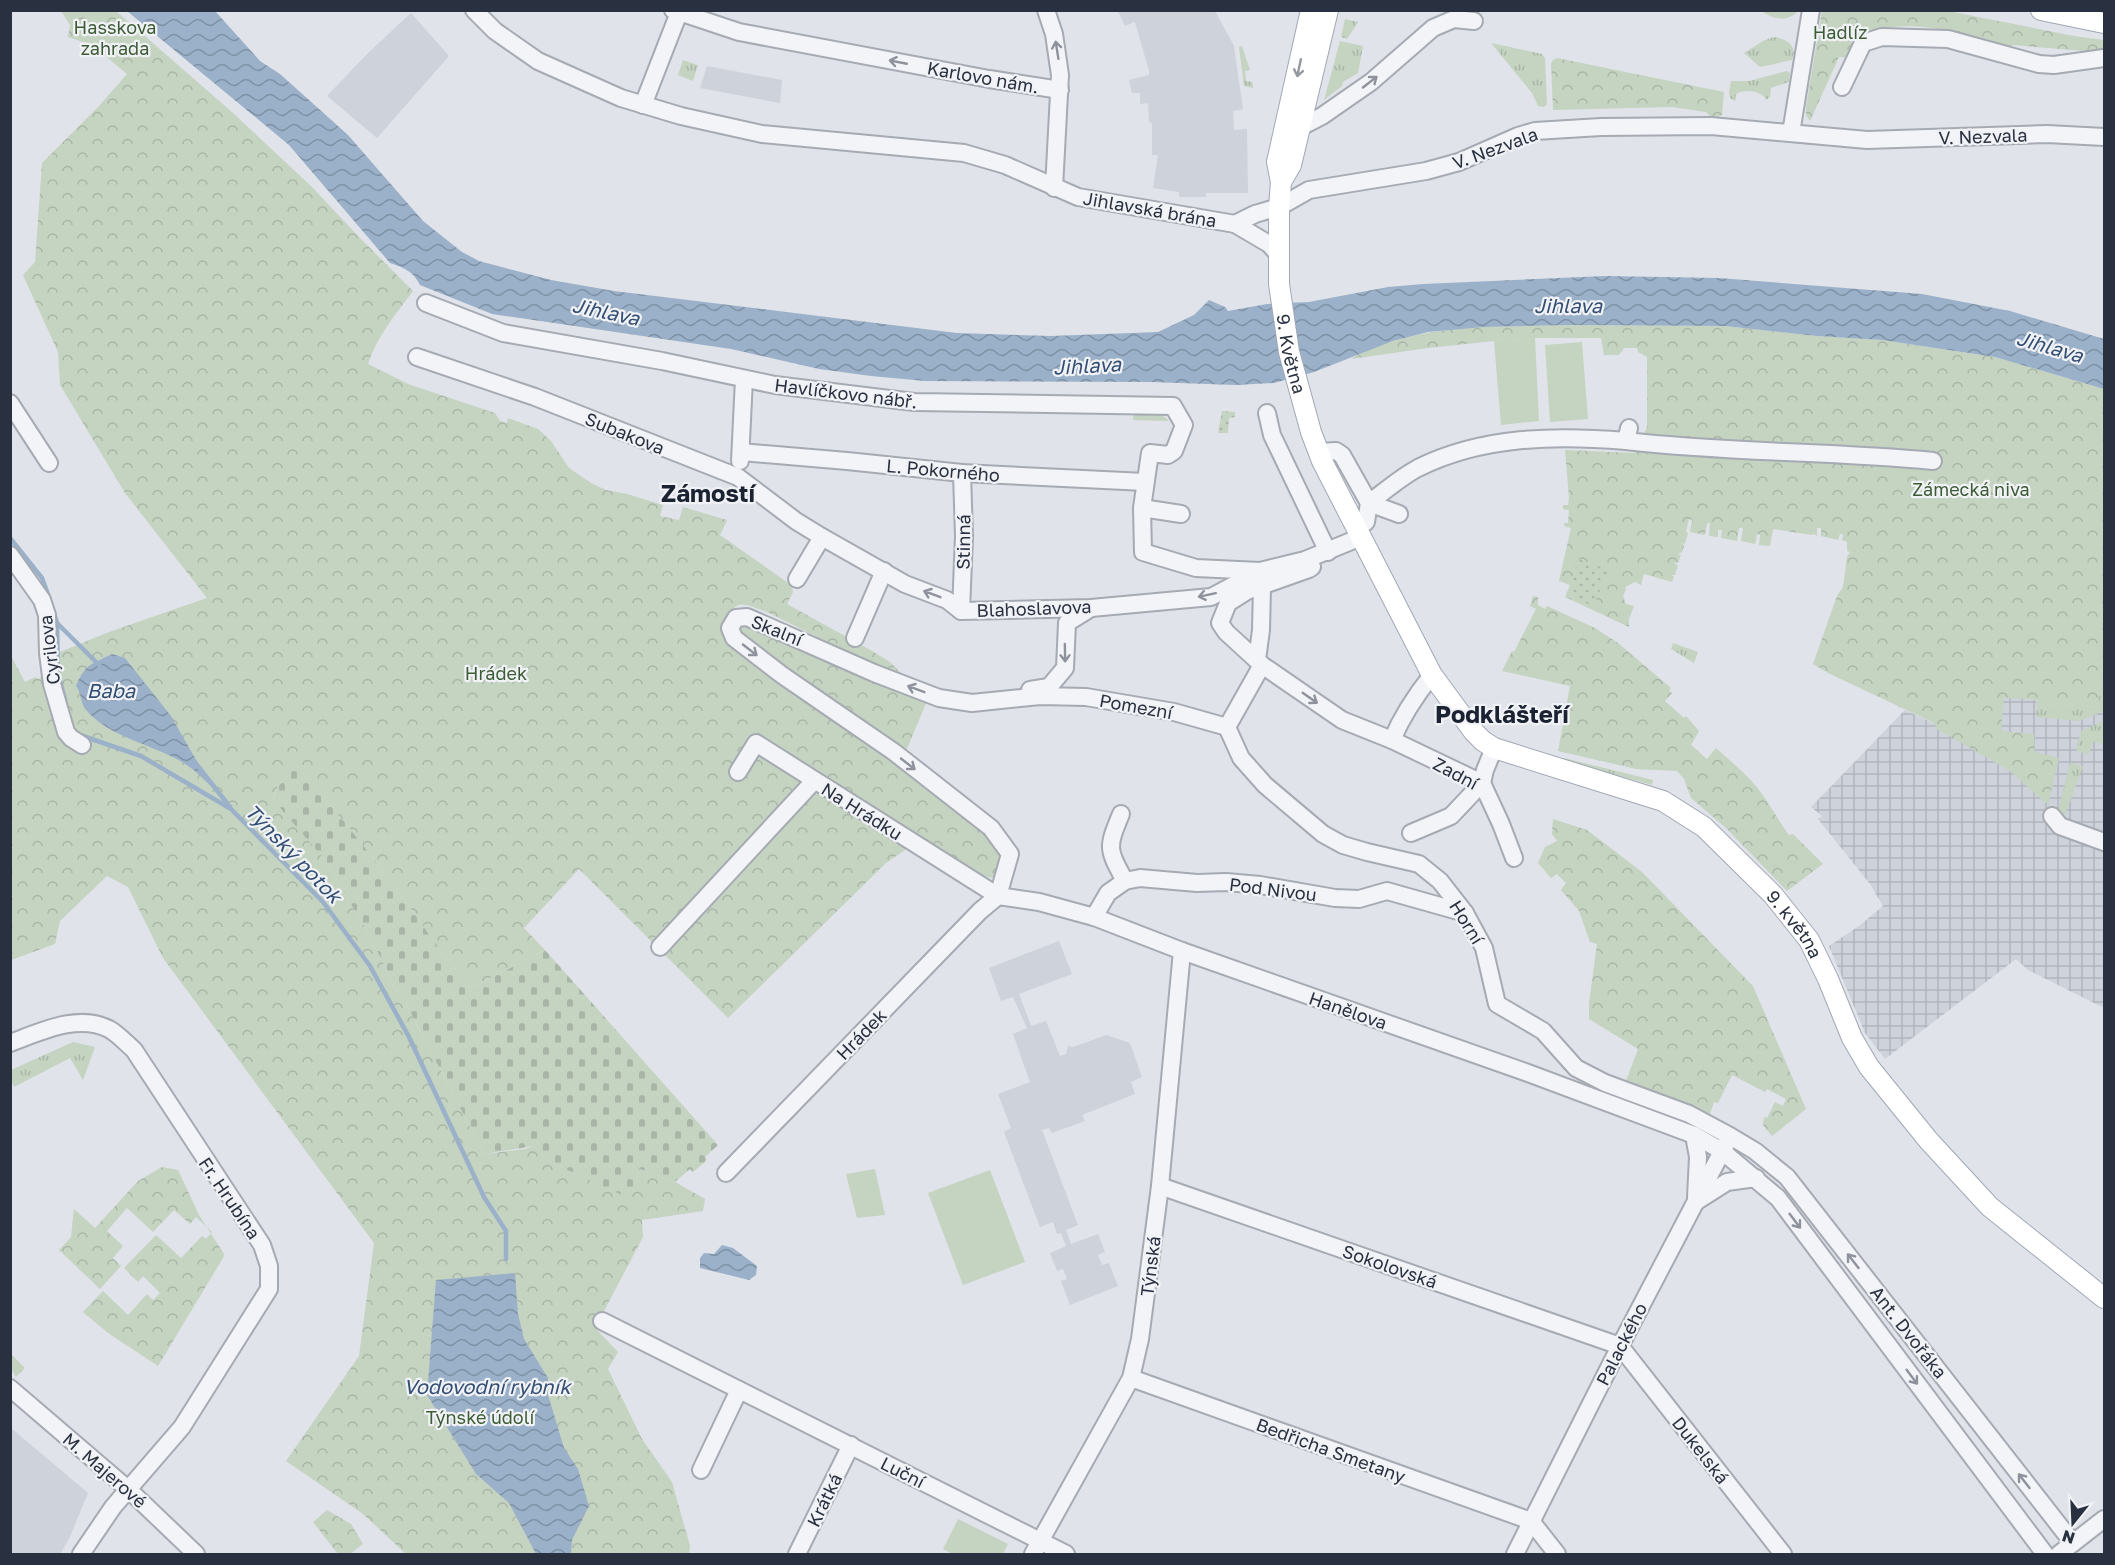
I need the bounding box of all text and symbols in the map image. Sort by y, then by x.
park label: Hasskova zahrada [74,16,156,59]
park label: Hadlíz [1813,21,1867,43]
one-way arrow [1051,40,1062,60]
one-way arrow [889,56,909,67]
street label: Karlovo nám. [925,56,1041,98]
one-way arrow [1292,58,1304,77]
one-way arrow [1362,76,1378,89]
street label: V. Nezvala [1449,122,1541,174]
street label: V. Nezvala [1938,123,2028,149]
street label: Jihlavská brána [1082,186,1218,232]
water label: Jihlava [570,292,642,330]
water label: Jihlava [1534,293,1603,317]
street label: 9. Května [1273,312,1311,396]
water label: Jihlava [2014,325,2087,367]
water label: Jihlava [1052,351,1122,379]
street label: Havlíčkovo nábř. [773,373,919,413]
street label: Subakova [582,407,668,459]
street label: L. Pokorného [885,454,1001,486]
district label: Zámostí [661,478,757,507]
park label: Zámecká niva [1912,478,2030,500]
street label: Stinná [952,514,974,570]
one-way arrow [923,588,941,599]
one-way arrow [1198,590,1217,602]
street label: Blahoslavova [976,595,1092,621]
street label: Skalní [748,610,807,651]
street label: Cyrilova [34,614,64,686]
one-way arrow [1059,642,1071,662]
one-way arrow [741,644,757,657]
park label: Hrádek [465,662,527,684]
water label: Baba [87,678,136,702]
one-way arrow [907,683,925,694]
street label: Pomezní [1098,689,1175,723]
one-way arrow [1301,692,1318,704]
district label: Podklášteří [1435,699,1571,728]
street label: Zadní [1430,752,1483,795]
one-way arrow [900,757,916,770]
street label: Na Hrádku [818,778,906,844]
water label: Týnský potok [240,799,349,910]
street label: Pod Nivou [1228,873,1318,905]
street label: 9. května [1762,885,1827,962]
street label: Horní [1445,896,1490,949]
street label: Hanělova [1306,986,1390,1034]
street label: Hrádek [831,1004,891,1064]
street label: Fr. Hrubína [195,1153,265,1243]
one-way arrow [1788,1212,1801,1228]
street label: Týnská [1135,1235,1165,1297]
street label: Sokolovská [1340,1240,1440,1292]
one-way arrow [1846,1253,1859,1269]
street label: Ant. Dvořáka [1866,1281,1952,1383]
street label: Palackého [1591,1299,1651,1389]
one-way arrow [1905,1368,1918,1384]
water label: Vodovodní rybník [403,1374,573,1399]
park label: Týnské údolí [426,1406,535,1428]
street label: Dukelská [1668,1412,1734,1488]
street label: Bedřicha Smetany [1253,1413,1409,1487]
street label: M. Majerové [59,1428,151,1512]
street label: Luční [877,1452,930,1493]
street label: Krátká [802,1470,846,1530]
one-way arrow [2018,1473,2031,1489]
north arrow [2043,1493,2103,1553]
text: N [2059,1526,2077,1549]

